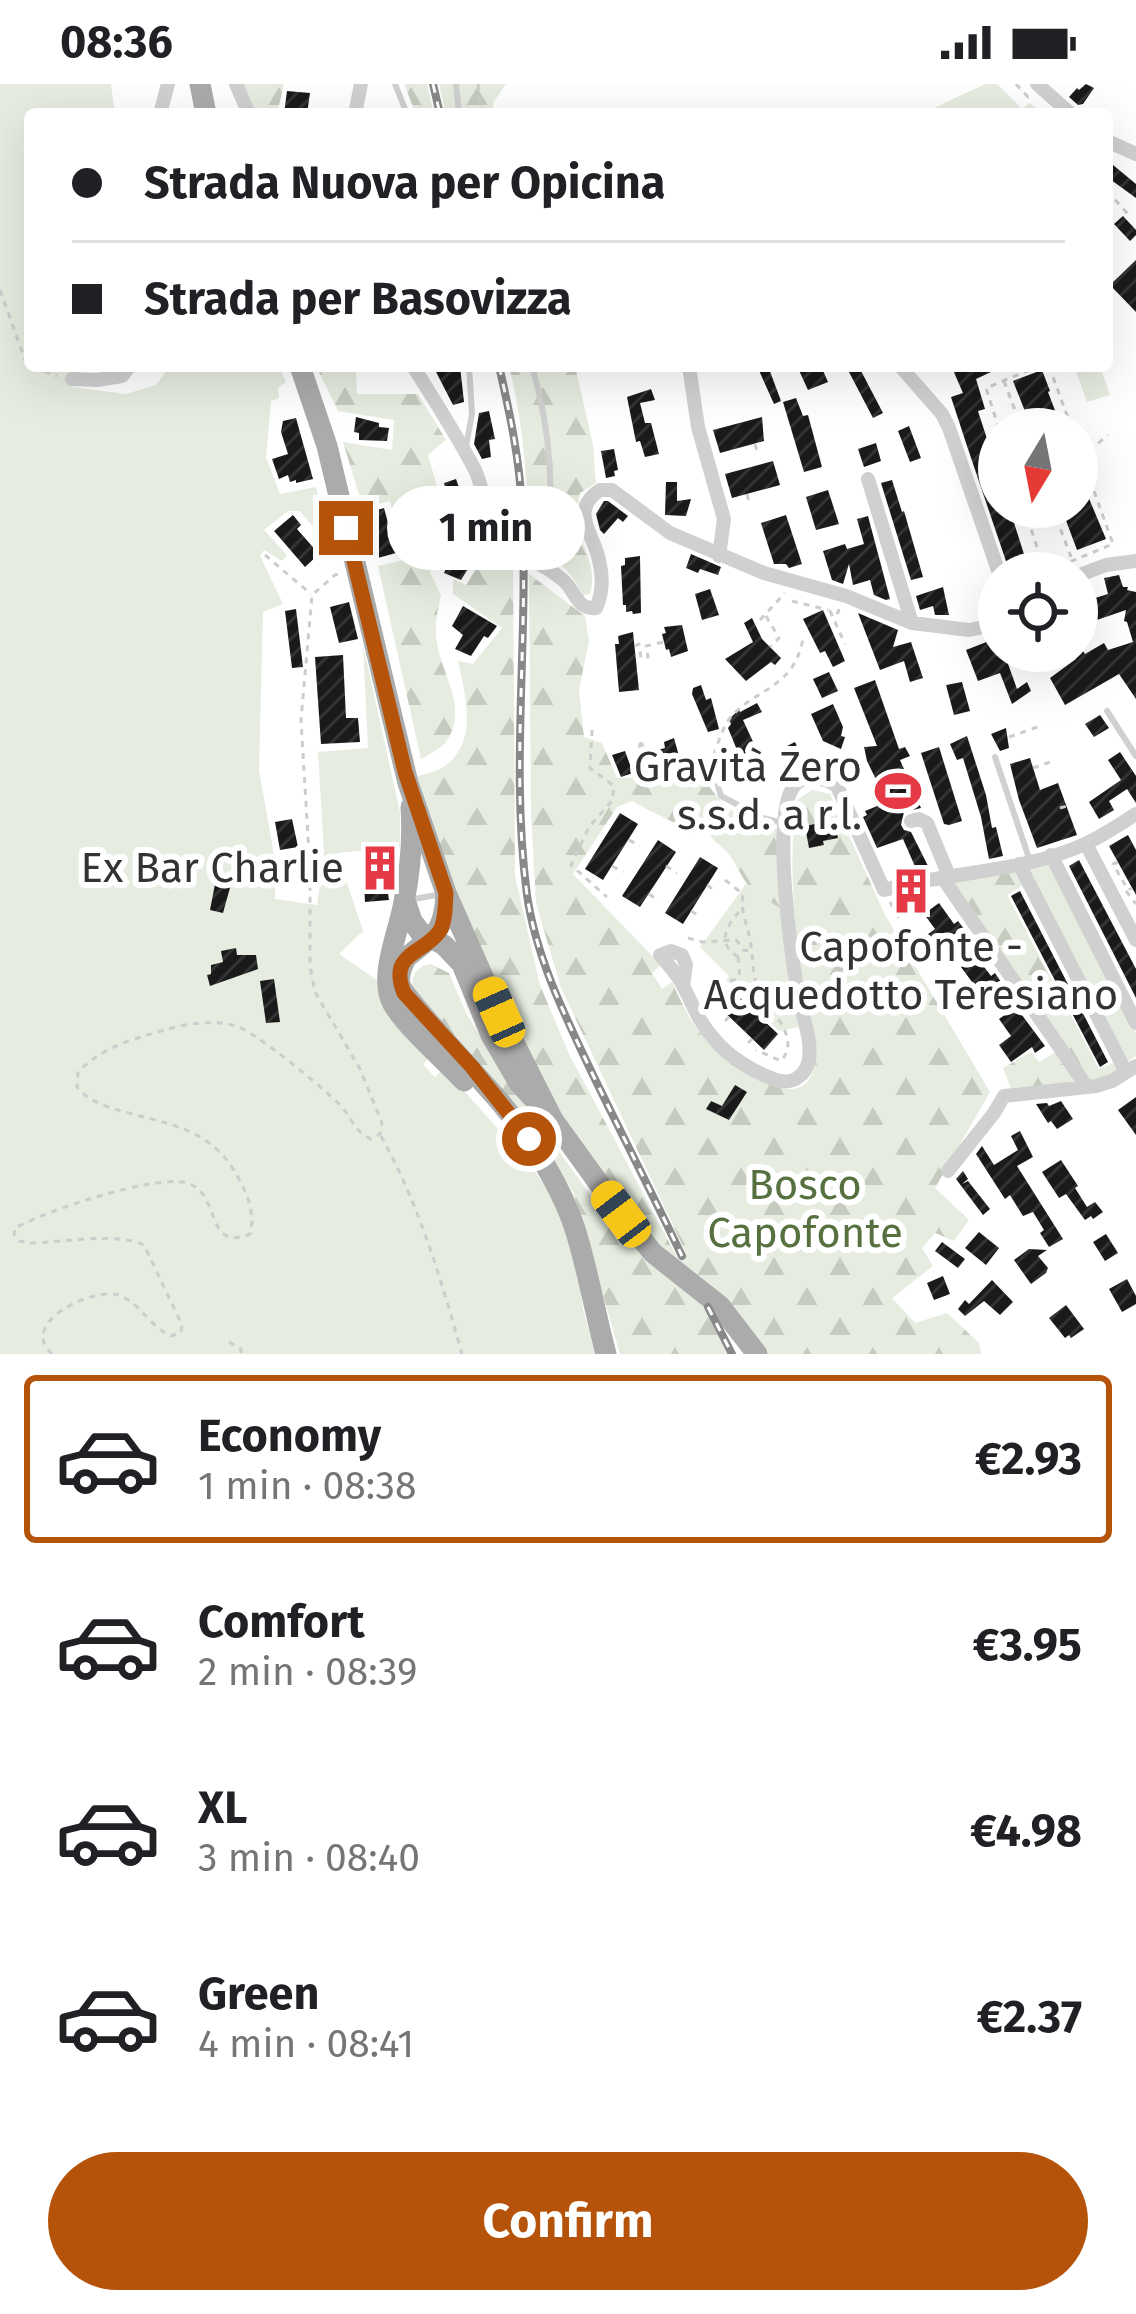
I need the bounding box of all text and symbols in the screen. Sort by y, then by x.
text: 08:36 [60,15,173,69]
text: Strada Nuova per Opicina [144,156,665,210]
text: Strada per Basovizza [144,272,572,326]
north arrow [978,408,1098,528]
map controls [978,408,1098,672]
callout: 1 min [388,486,586,570]
route end [319,501,373,555]
text: 1 min [439,505,533,551]
button: locate [978,552,1098,672]
place label: Gravità Zero s.s.d. a r.l. [634,742,862,840]
sports icon: Gravità Zero s.s.d. a r.l. [873,766,923,816]
place label: Ex Bar Charlie [80,843,344,893]
building icon: Ex Bar Charlie [355,843,405,893]
building icon: Capofonte - Acquedotto Teresiano [886,866,936,916]
place label: Capofonte - Acquedotto Teresiano [704,922,1118,1020]
car [468,972,530,1052]
route start [502,1112,556,1166]
park label: Bosco Capofonte [707,1160,903,1258]
car [585,1174,657,1254]
icon: car [54,1405,162,1513]
text: Economy [198,1409,381,1463]
text: €2.93 [975,1432,1082,1486]
text: 1 min · 08:38 [198,1463,416,1509]
icon: car [54,1591,162,1699]
text: Comfort [198,1595,365,1649]
text: €3.95 [973,1618,1082,1672]
text: 2 min · 08:39 [198,1649,417,1695]
icon: car [54,1777,162,1885]
text: XL [198,1781,247,1835]
text: €4.98 [970,1804,1082,1858]
text: 3 min · 08:40 [198,1835,420,1881]
icon: car [54,1963,162,2071]
text: Green [198,1967,319,2021]
text: €2.37 [977,1990,1082,2044]
text: 4 min · 08:41 [198,2021,414,2067]
button: Confirm [48,2152,1088,2290]

